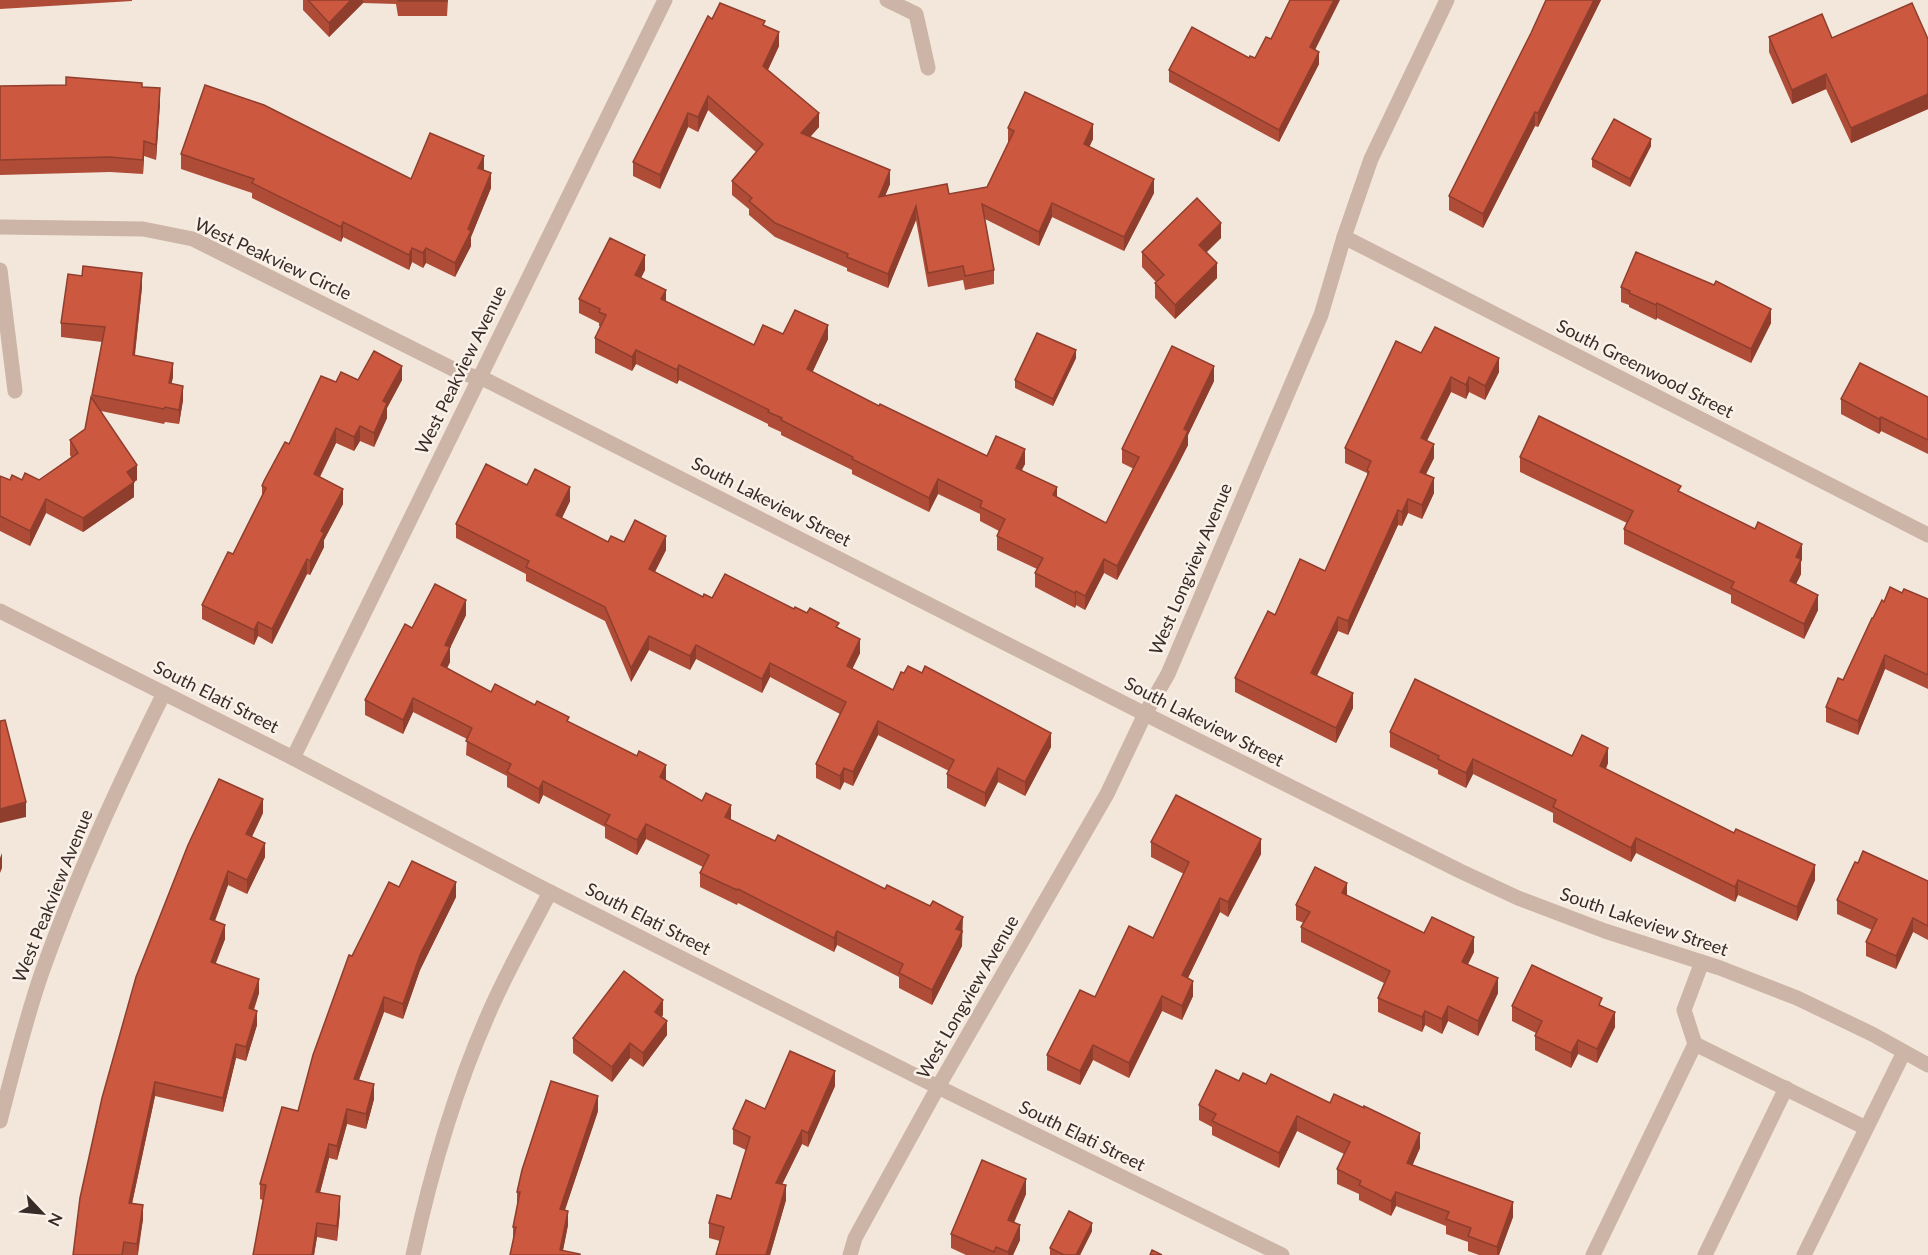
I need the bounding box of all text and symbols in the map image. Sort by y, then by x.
street label: West Peakview Circle [192,212,355,304]
street label: West Peakview Avenue [410,282,510,457]
street label: South Greenwood Street [1553,314,1738,423]
street label: South Lakeview Street [688,451,855,551]
street label: West Longview Avenue [1144,479,1236,658]
street label: South Elati Street [150,655,283,737]
street label: South Lakeview Street [1121,671,1288,771]
street label: West Peakview Avenue [7,806,97,985]
street label: South Elati Street [582,877,715,959]
street label: South Lakeview Street [1558,882,1732,960]
street label: West Longview Avenue [911,911,1023,1082]
street label: South Elati Street [1016,1095,1150,1175]
north arrow [12,1183,72,1243]
text: N [45,1210,67,1229]

